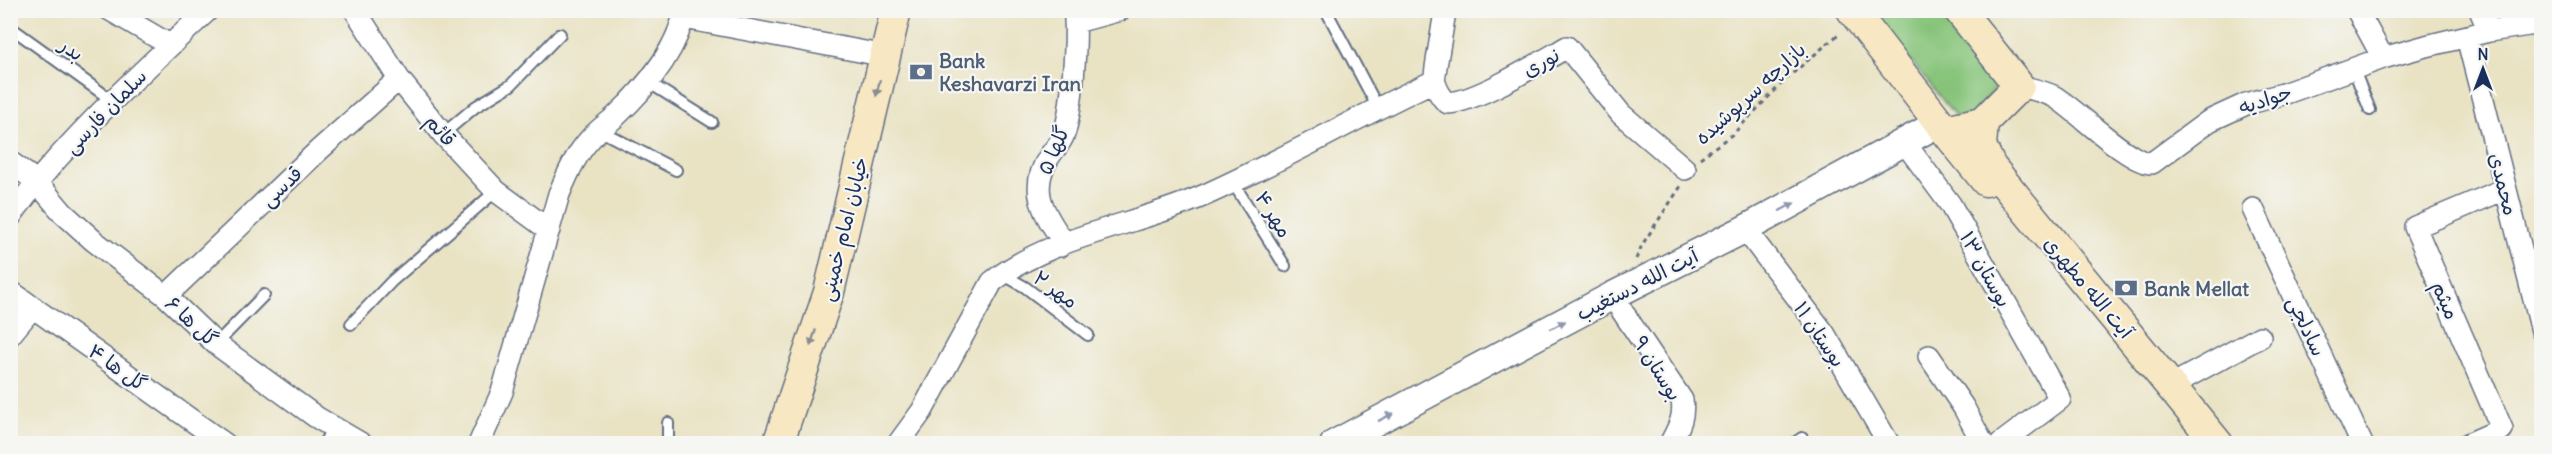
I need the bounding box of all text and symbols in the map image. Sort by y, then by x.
street label: بدر [53,31,89,66]
street label: بازارچه سرپوشیده [1689,37,1811,150]
north arrow [2453,39,2513,99]
street label: نوری [1518,42,1564,82]
text: N [2477,44,2489,64]
place label: Bank Keshavarzi Iran [939,48,1082,96]
bank icon: Bank Keshavarzi Iran [908,59,934,85]
street label: سلمان فارسی [58,63,152,159]
one-way arrow [873,79,882,98]
street label: جوادیه [2235,79,2295,119]
street label: قائم [418,109,462,153]
street label: گلها ۵ [1032,122,1074,178]
street label: محمدی [2484,150,2524,218]
street label: خیابان امام خمینی [813,154,876,304]
street label: قدسی [255,160,308,212]
street label: مهر ۴ [1250,186,1298,242]
one-way arrow [1779,202,1796,212]
street label: بوستان ۱۳ [1955,227,2017,311]
street label: آیت الله مطهری [2039,231,2140,344]
street label: آیت الله دستغیب [1572,242,1703,325]
street label: مهر ۲ [1029,265,1083,313]
bank icon: Bank Mellat [2113,275,2139,301]
place label: Bank Mellat [2144,276,2249,301]
street label: میثم [2424,277,2465,324]
street label: گل ها ۶ [160,290,224,352]
street label: سادلجی [2281,292,2332,360]
street label: بوستان ۱۱ [1789,296,1851,372]
one-way arrow [1550,320,1567,330]
one-way arrow [808,329,818,347]
street label: بوستان ۹ [1628,331,1688,405]
street label: گل ها ۴ [84,338,152,396]
one-way arrow [1377,412,1394,421]

